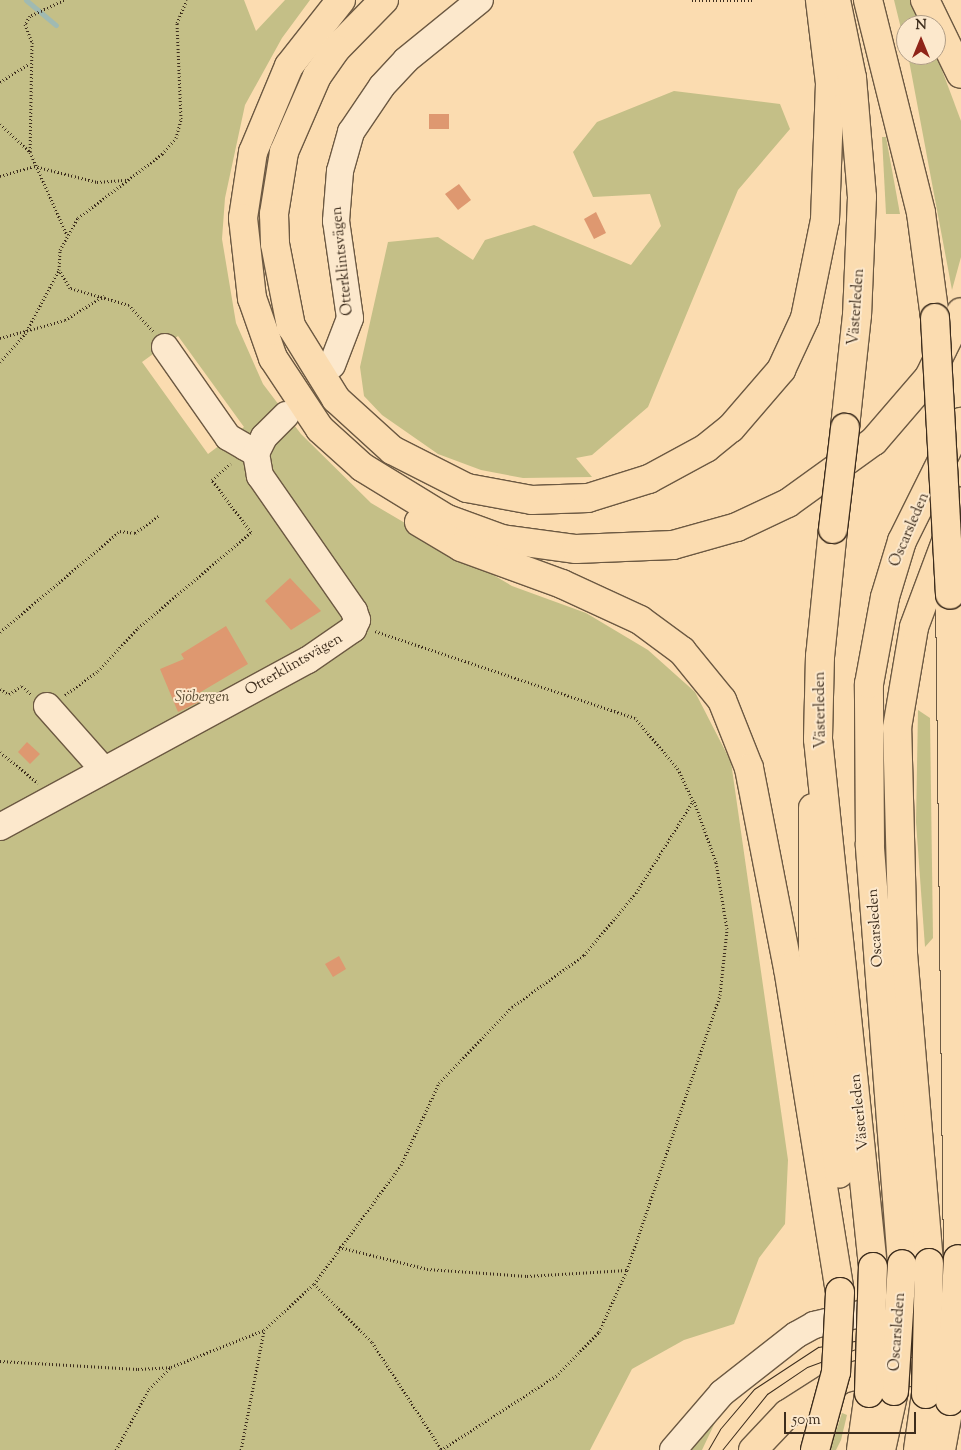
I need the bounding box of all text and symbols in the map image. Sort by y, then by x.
north arrow [896,15,946,65]
text: N [915,16,927,36]
street label: Otterklintsvägen [328,206,358,316]
street label: Västerleden [845,268,869,346]
street label: Oscarsleden [886,490,934,570]
street label: Otterklintsvägen [242,630,346,700]
street label: Västerleden [811,671,831,749]
park label: Sjöbergen [175,689,229,707]
street label: Oscarsleden [864,888,888,968]
street label: Västerleden [847,1073,873,1151]
street label: Oscarsleden [886,1292,910,1372]
scale bar [786,1402,918,1434]
text: 50 m [792,1410,821,1431]

